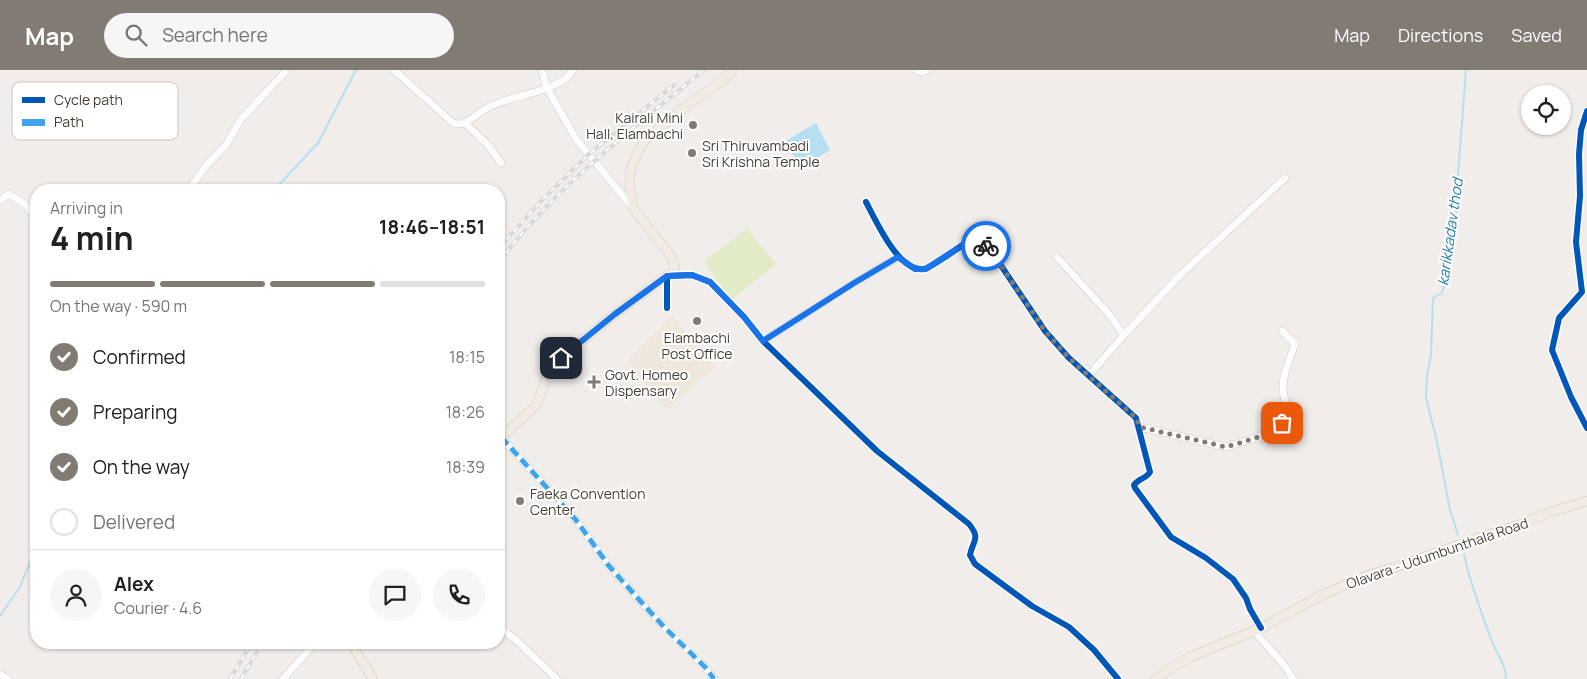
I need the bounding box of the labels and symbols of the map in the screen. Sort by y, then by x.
legend [12,82,178,140]
text: Cycle path [54,90,123,109]
place label: Kairali Mini Hall, Elambachi [586,108,683,143]
text: Path [54,112,84,131]
marker: Kairali Mini Hall, Elambachi [687,119,699,131]
place label: Sri Thiruvambadi Sri Krishna Temple [702,136,820,171]
marker: Sri Thiruvambadi Sri Krishna Temple [686,147,698,159]
water label: karikkadav thod [1432,175,1468,287]
courier [961,221,1011,271]
marker: Elambachi Post Office [691,315,703,327]
place label: Elambachi Post Office [662,328,732,363]
pin [540,337,582,379]
place label: Govt. Homeo Dispensary [605,365,688,400]
marker: Govt. Homeo Dispensary [587,375,601,389]
pin [1261,402,1303,444]
place label: Faeka Convention Center [530,484,645,519]
marker: Faeka Convention Center [514,495,526,507]
street label: Olavara - Udumbunthala Road [1343,513,1531,593]

